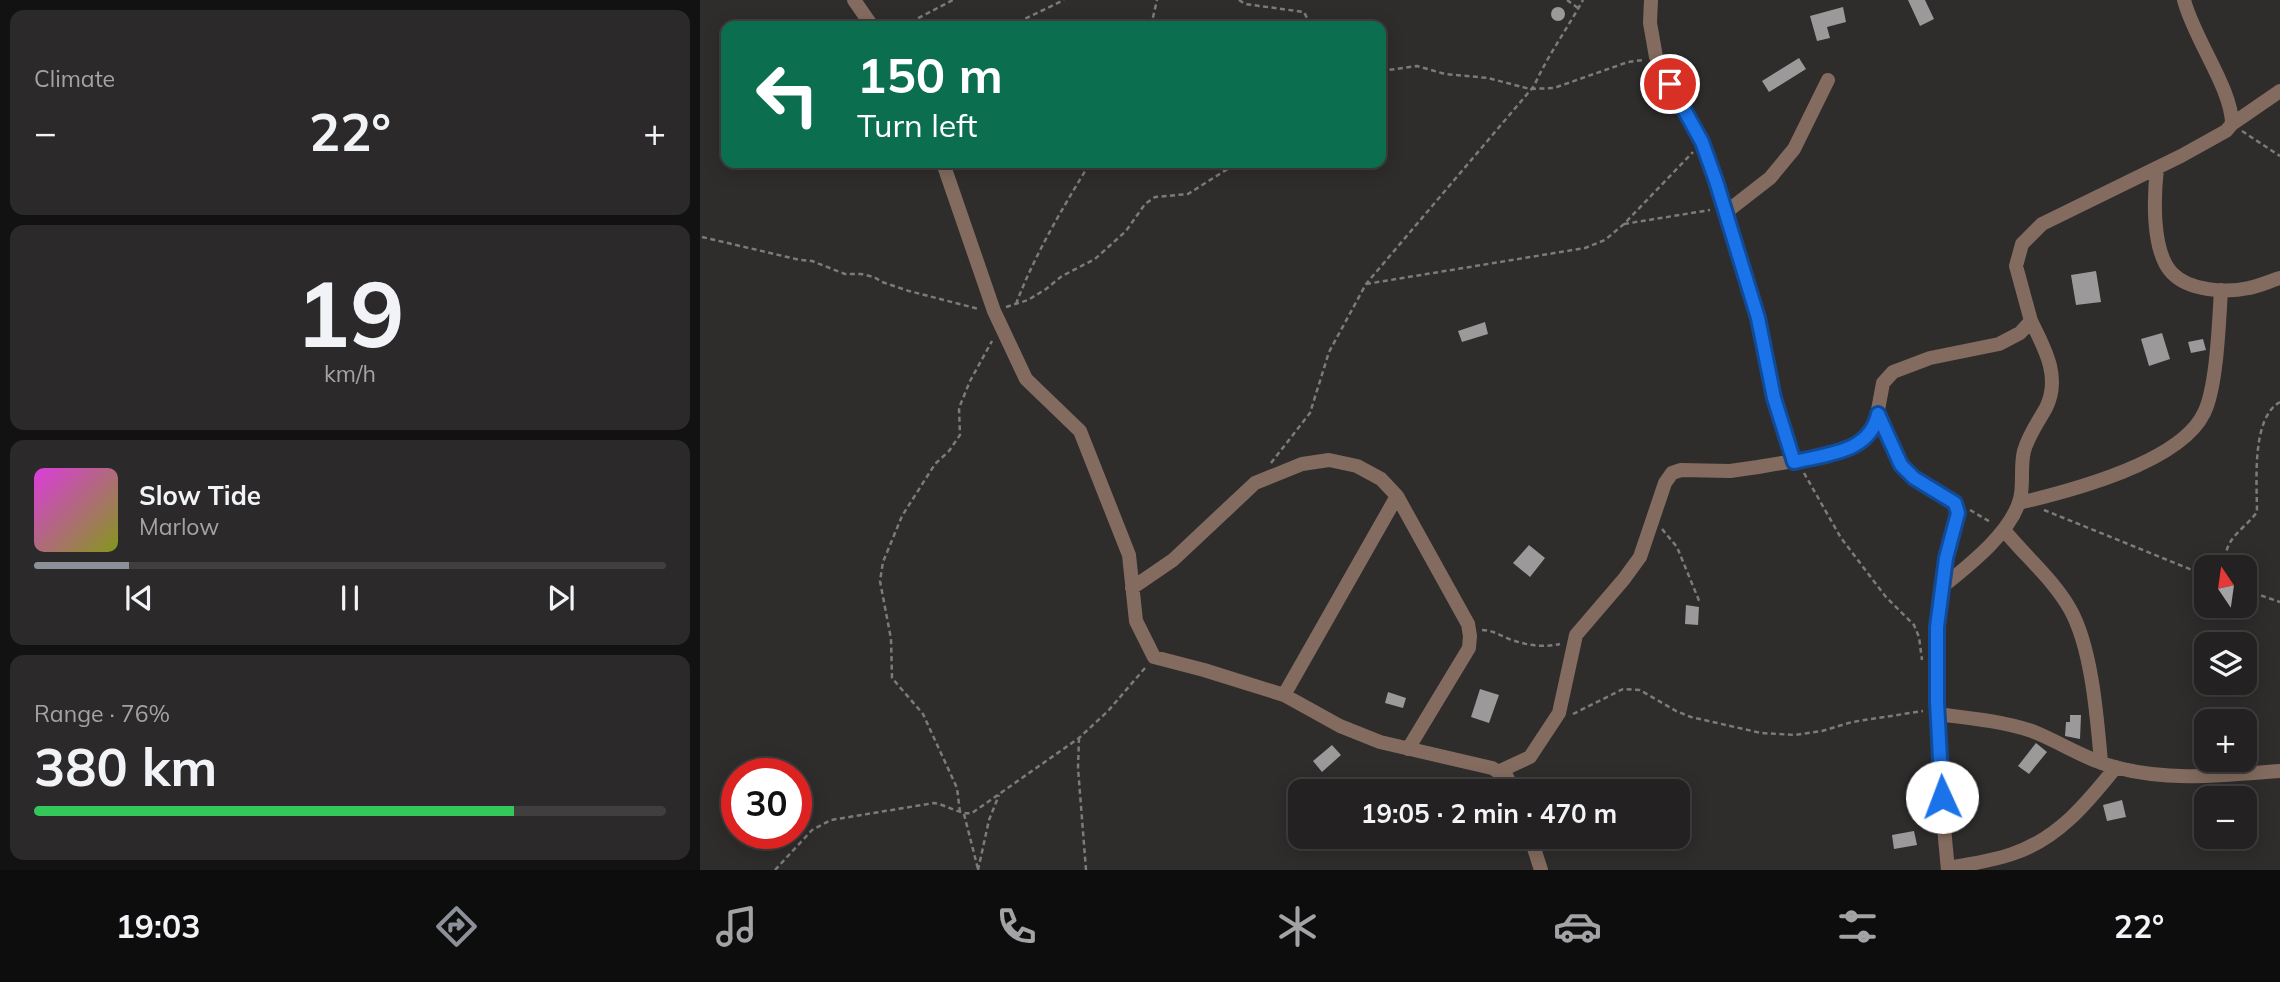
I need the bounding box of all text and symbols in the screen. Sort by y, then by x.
text: 150 m [857,44,1003,105]
icon: left [742,49,833,140]
pin [1640,54,1700,114]
text: Climate [34,64,115,93]
icon: arrive [1651,65,1689,103]
text: 22° [309,99,391,164]
text: Turn left [857,105,977,145]
text: − [34,108,57,156]
text: + [643,108,666,156]
text: 19 [295,256,405,370]
text: km/h [324,359,376,388]
text: Slow Tide [139,479,261,512]
text: Marlow [139,512,219,541]
north arrow [2194,555,2258,618]
map controls [2194,555,2257,849]
icon: previous [120,579,158,617]
icon: pause [331,579,369,617]
icon: next [542,579,580,617]
button: layers [2194,632,2257,695]
text: Range · 76% [34,699,170,728]
button: + [2194,709,2257,772]
text: 380 km [34,734,217,799]
speed limit sign: 30 [721,758,812,849]
position arrow [1905,760,1979,834]
button: − [2194,786,2257,849]
text: 19:05 · 2 min · 470 m [1361,797,1617,830]
icon: directions [432,902,481,951]
icon: music [712,902,761,951]
icon: phone [992,902,1041,951]
icon: climate [1273,902,1322,951]
icon: car [1553,902,1602,951]
icon: filters [1833,902,1882,951]
text: 19:03 [116,906,200,946]
text: 22° [2114,906,2164,946]

